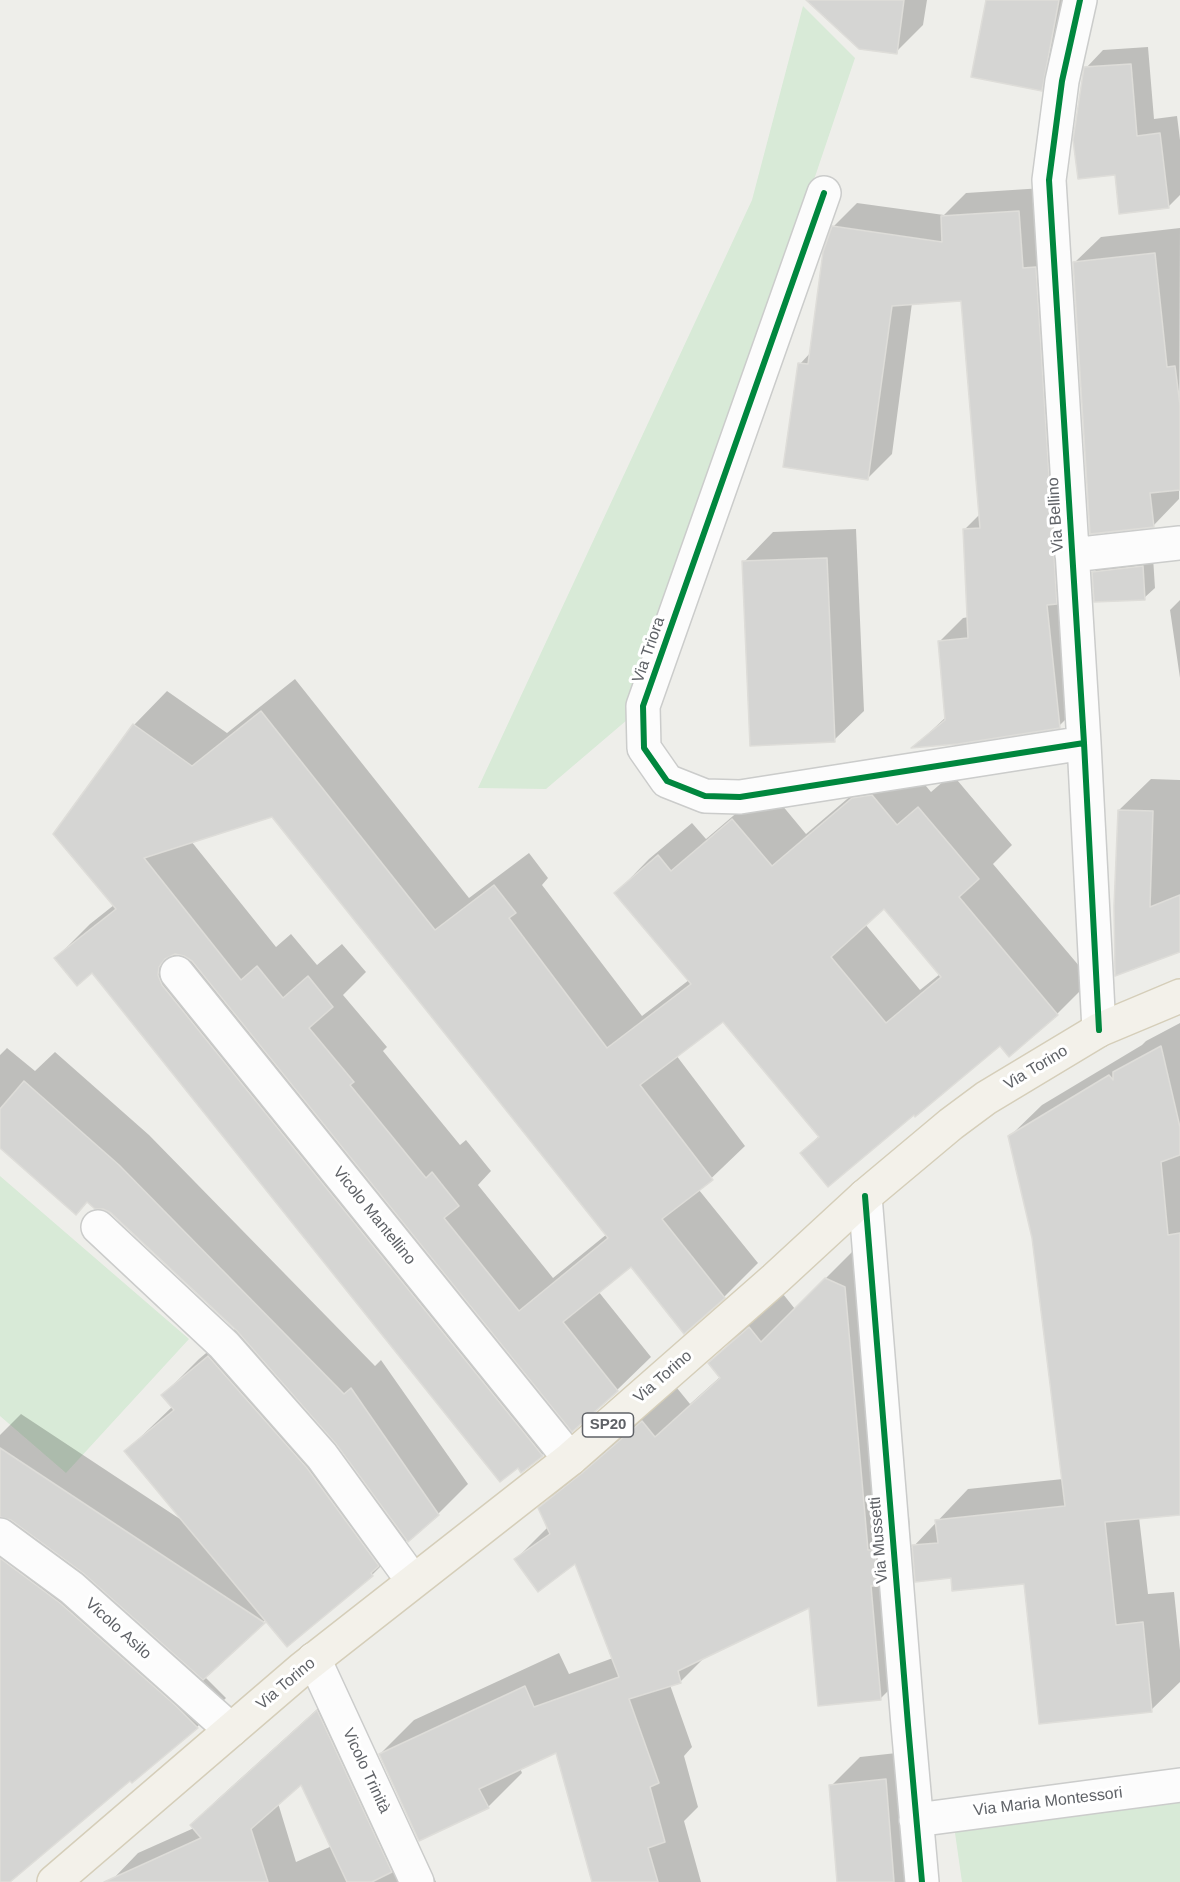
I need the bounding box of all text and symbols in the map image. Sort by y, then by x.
street label: Via Bellino [1044,477,1068,553]
street label: Via Triora [629,615,669,685]
street label: Via Torino [1001,1042,1071,1094]
street label: Vicolo Mantellino [329,1163,419,1269]
street label: Via Torino [630,1347,696,1407]
road number: SP20 [582,1413,634,1437]
street label: Via Mussetti [866,1496,892,1584]
street label: Vicolo Asilo [81,1594,155,1664]
street label: Via Torino [253,1654,319,1714]
street label: Vicolo Trinità [338,1725,394,1817]
street label: Via Maria Montessori [972,1783,1124,1821]

